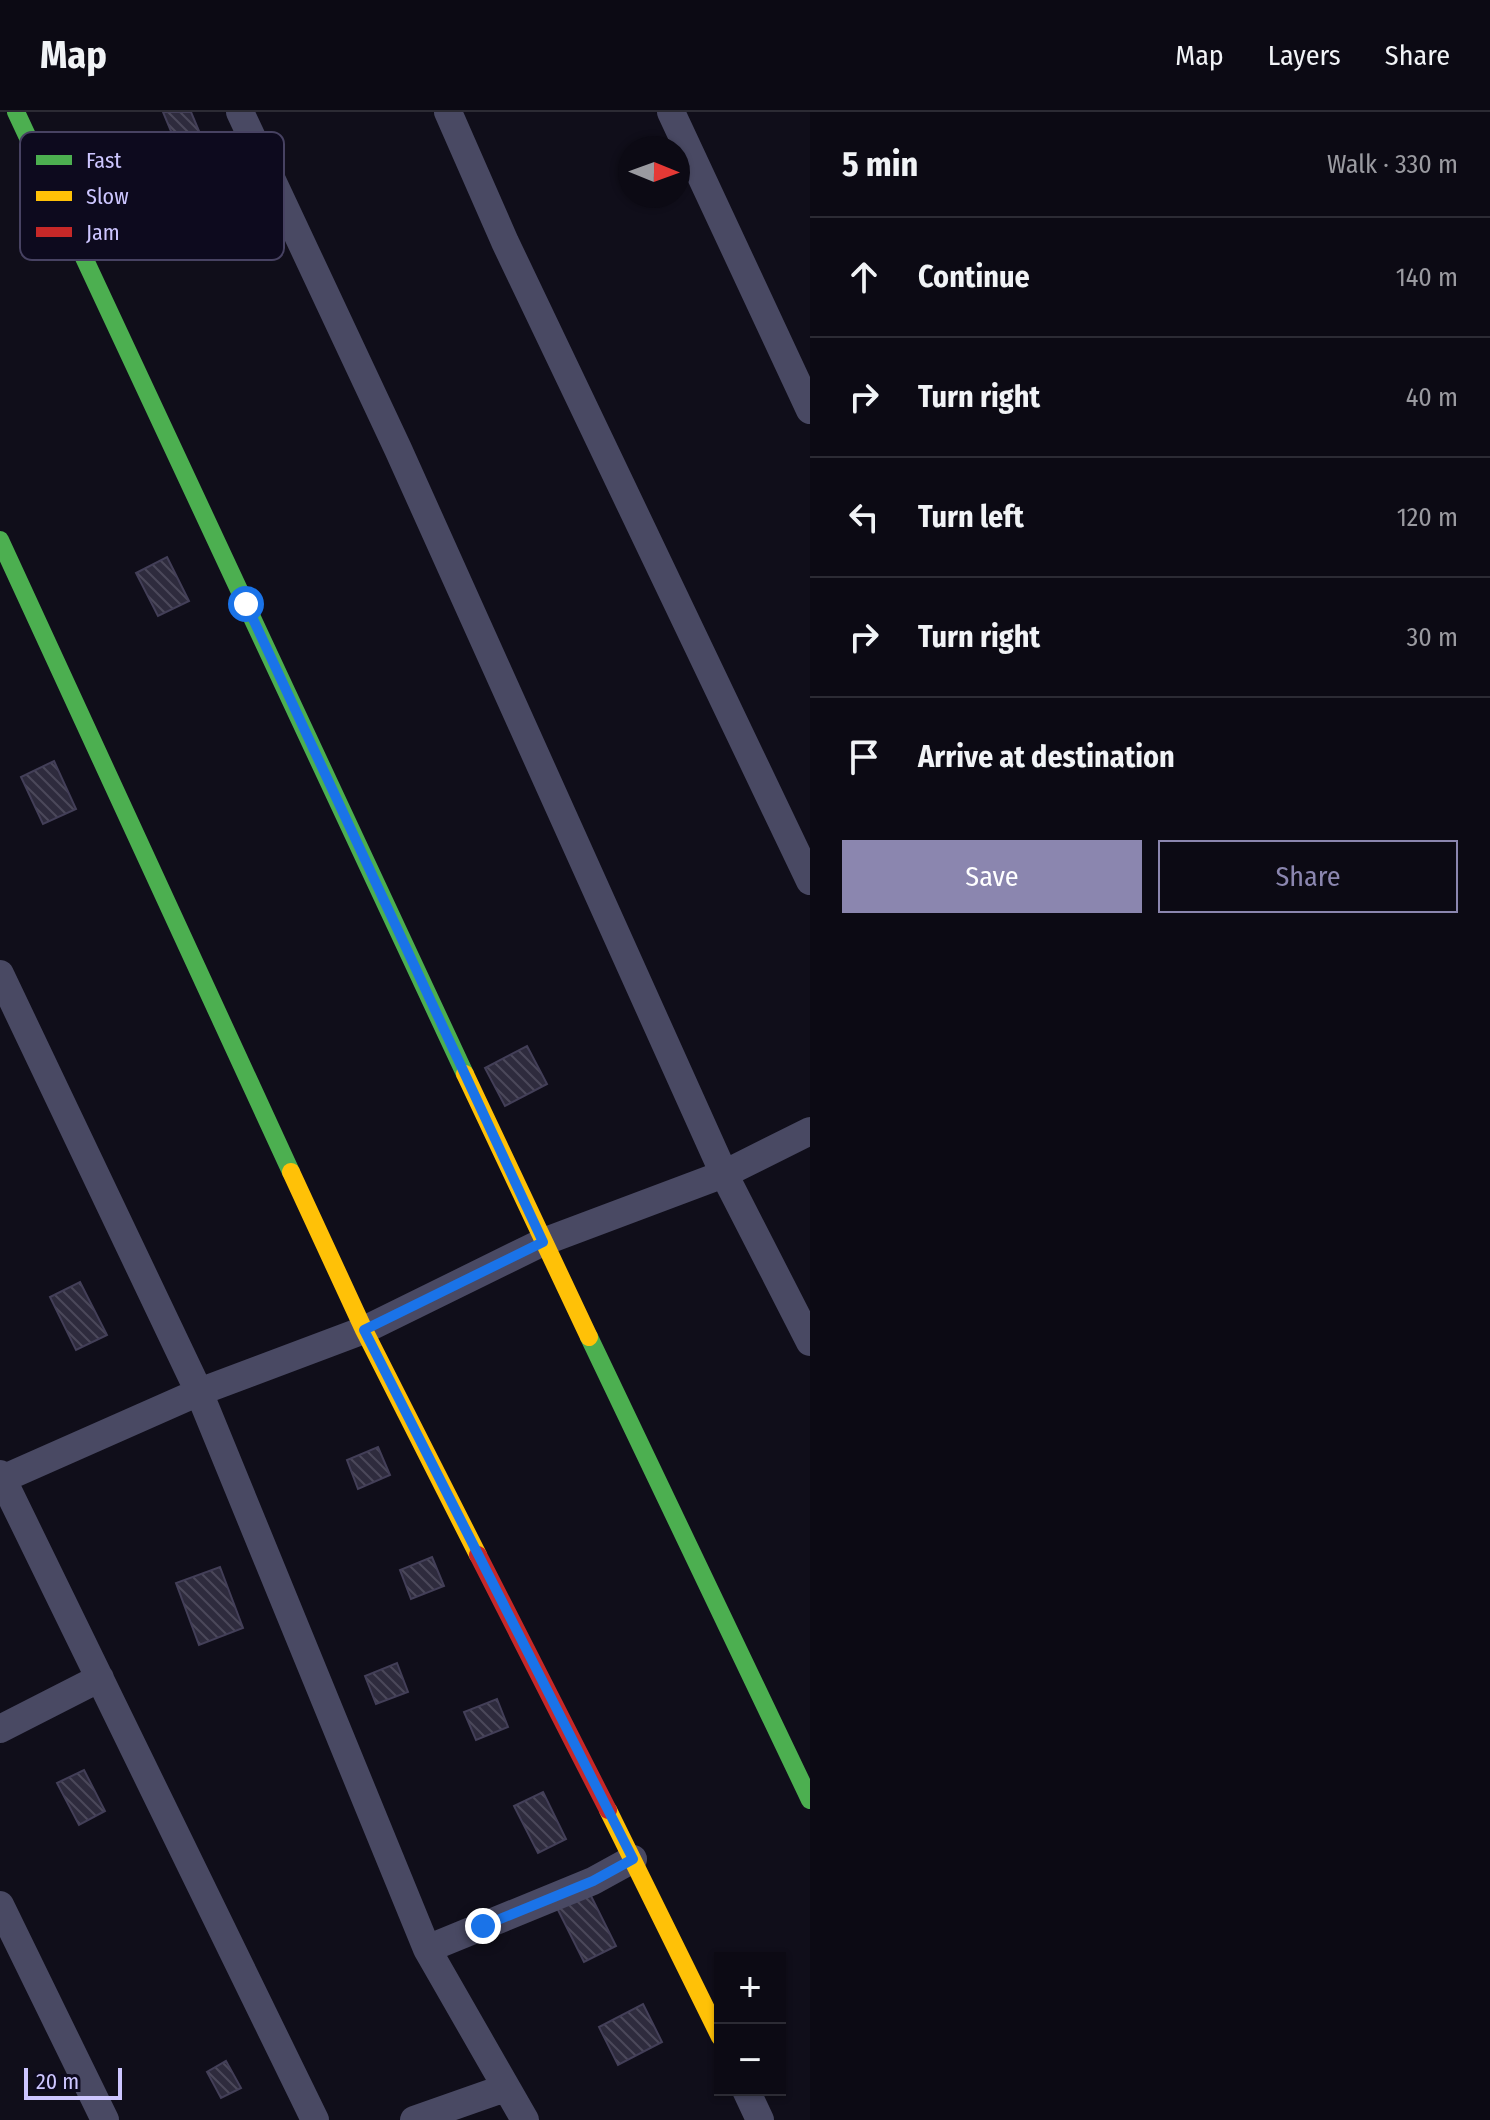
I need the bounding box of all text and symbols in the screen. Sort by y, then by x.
text: Map [40,32,107,78]
text: Map [1175,39,1224,72]
text: Layers [1268,39,1341,72]
text: Share [1385,39,1450,72]
legend [20,132,284,260]
north arrow [618,136,690,208]
text: 5 min [842,144,918,185]
text: Fast [86,147,122,174]
text: Walk · 330 m [1327,149,1458,180]
text: Slow [86,183,129,210]
text: Jam [86,219,120,246]
icon: ahead [842,255,886,299]
text: Continue [918,259,1030,295]
text: 140 m [1396,262,1458,293]
icon: right [842,375,886,419]
text: Turn right [918,379,1040,415]
text: 40 m [1406,382,1458,413]
icon: left [842,495,886,539]
text: Turn left [918,499,1024,535]
text: 120 m [1397,502,1458,533]
route start [228,586,264,622]
icon: right [842,615,886,659]
text: Turn right [918,619,1040,655]
text: 30 m [1407,622,1458,653]
icon: arrive [842,735,886,779]
text: Arrive at destination [918,739,1175,775]
button: Save [842,840,1142,913]
button: Share [1158,840,1458,913]
route end [465,1908,501,1944]
map controls [714,1952,786,2096]
button: + [714,1952,786,2024]
button: − [714,2024,786,2096]
scale bar [24,2064,122,2100]
text: 20 m [36,2068,79,2095]

